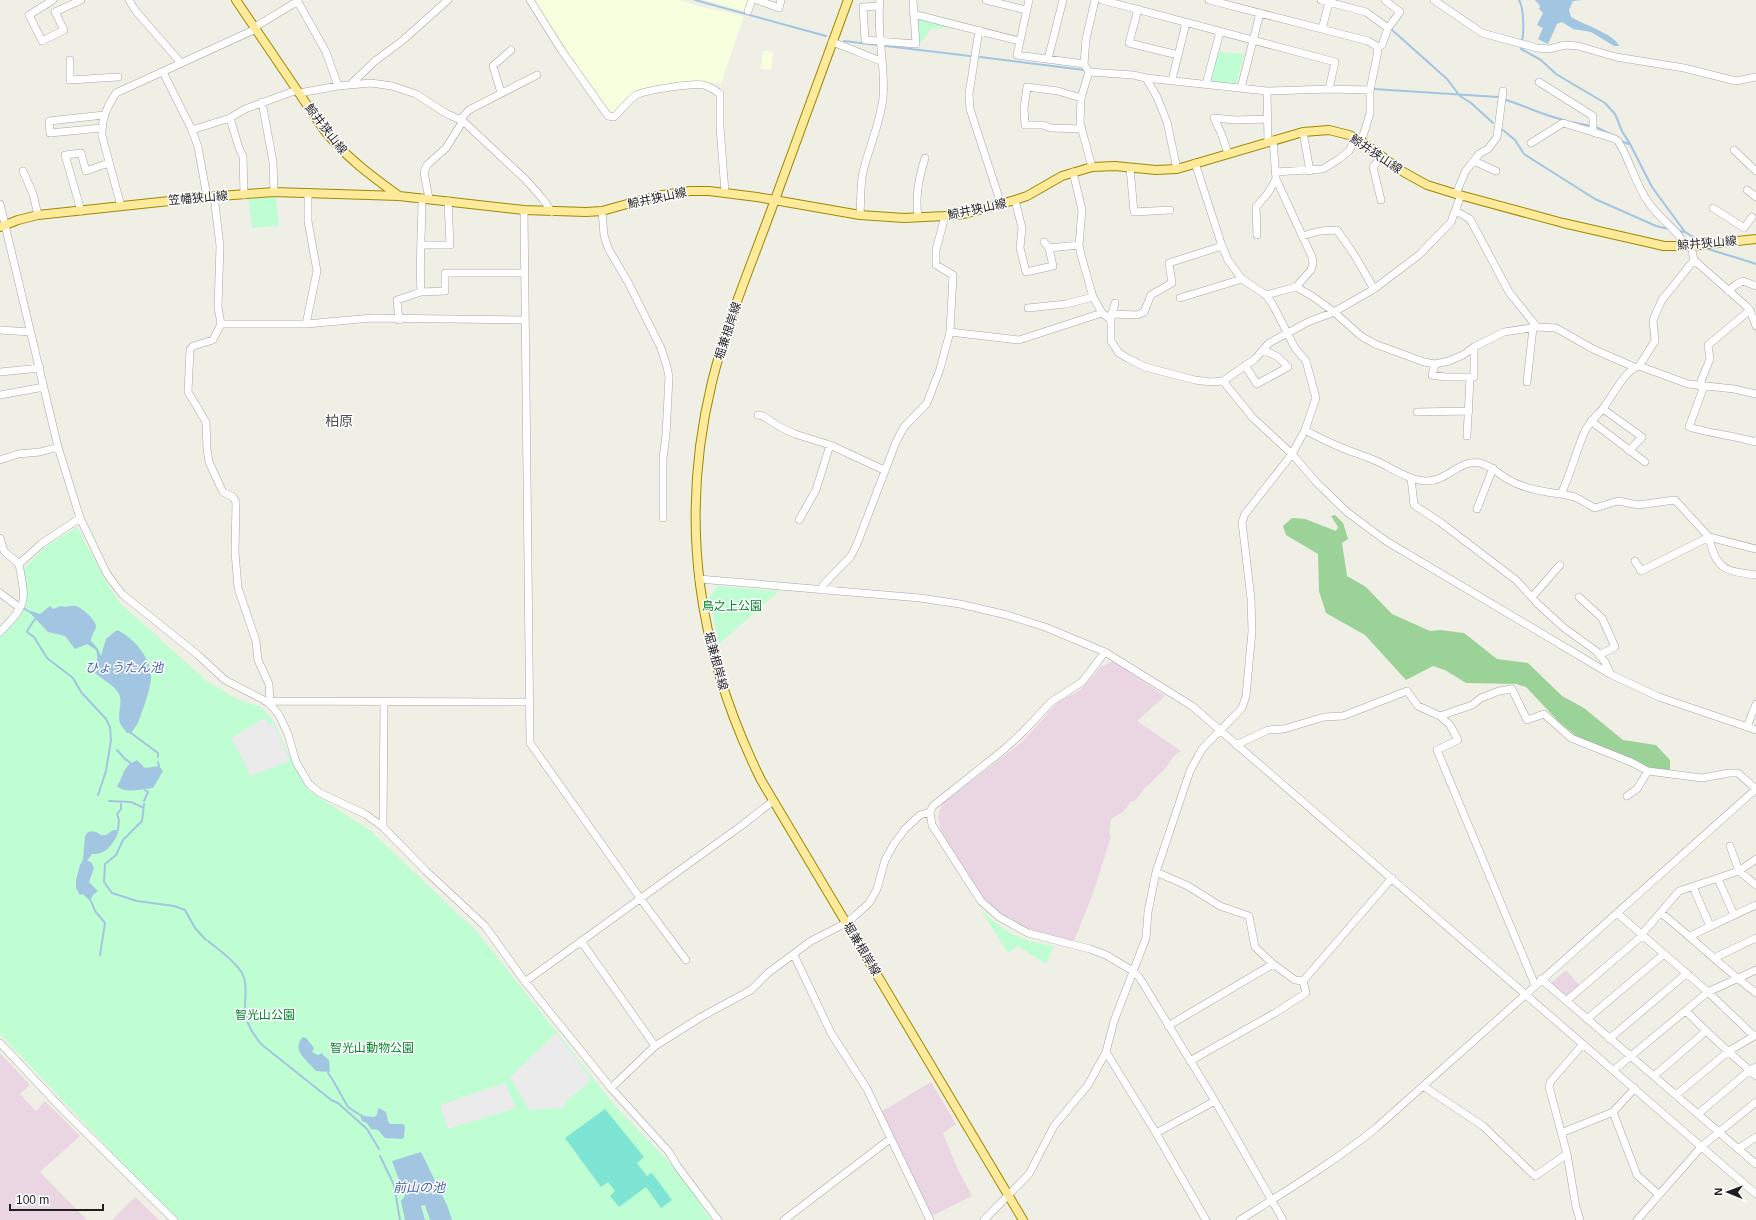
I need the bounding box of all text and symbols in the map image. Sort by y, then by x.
street label: 鯨井狭山線 [302,101,350,157]
street label: 鯨井狭山線 [1347,131,1405,177]
street label: 鯨井狭山線 [626,185,688,211]
street label: 笠幡狭山線 [167,188,229,208]
street label: 鯨井狭山線 [946,196,1008,222]
street label: 鯨井狭山線 [1676,233,1738,253]
street label: 堀兼根岸線 [712,300,744,362]
district label: 柏原 [325,413,353,429]
park label: 鳥之上公園 [702,599,762,613]
street label: 堀兼根岸線 [701,630,731,692]
water label: ひょうたん池 [85,660,165,675]
street label: 堀兼根岸線 [841,920,883,978]
park label: 智光山公園 [235,1008,295,1022]
park label: 智光山動物公園 [330,1041,414,1055]
north arrow [1708,1172,1748,1212]
water label: 前山の池 [393,1180,447,1195]
scale bar [10,1186,103,1212]
text: N [1712,1188,1724,1196]
text: 100 m [16,1193,49,1207]

